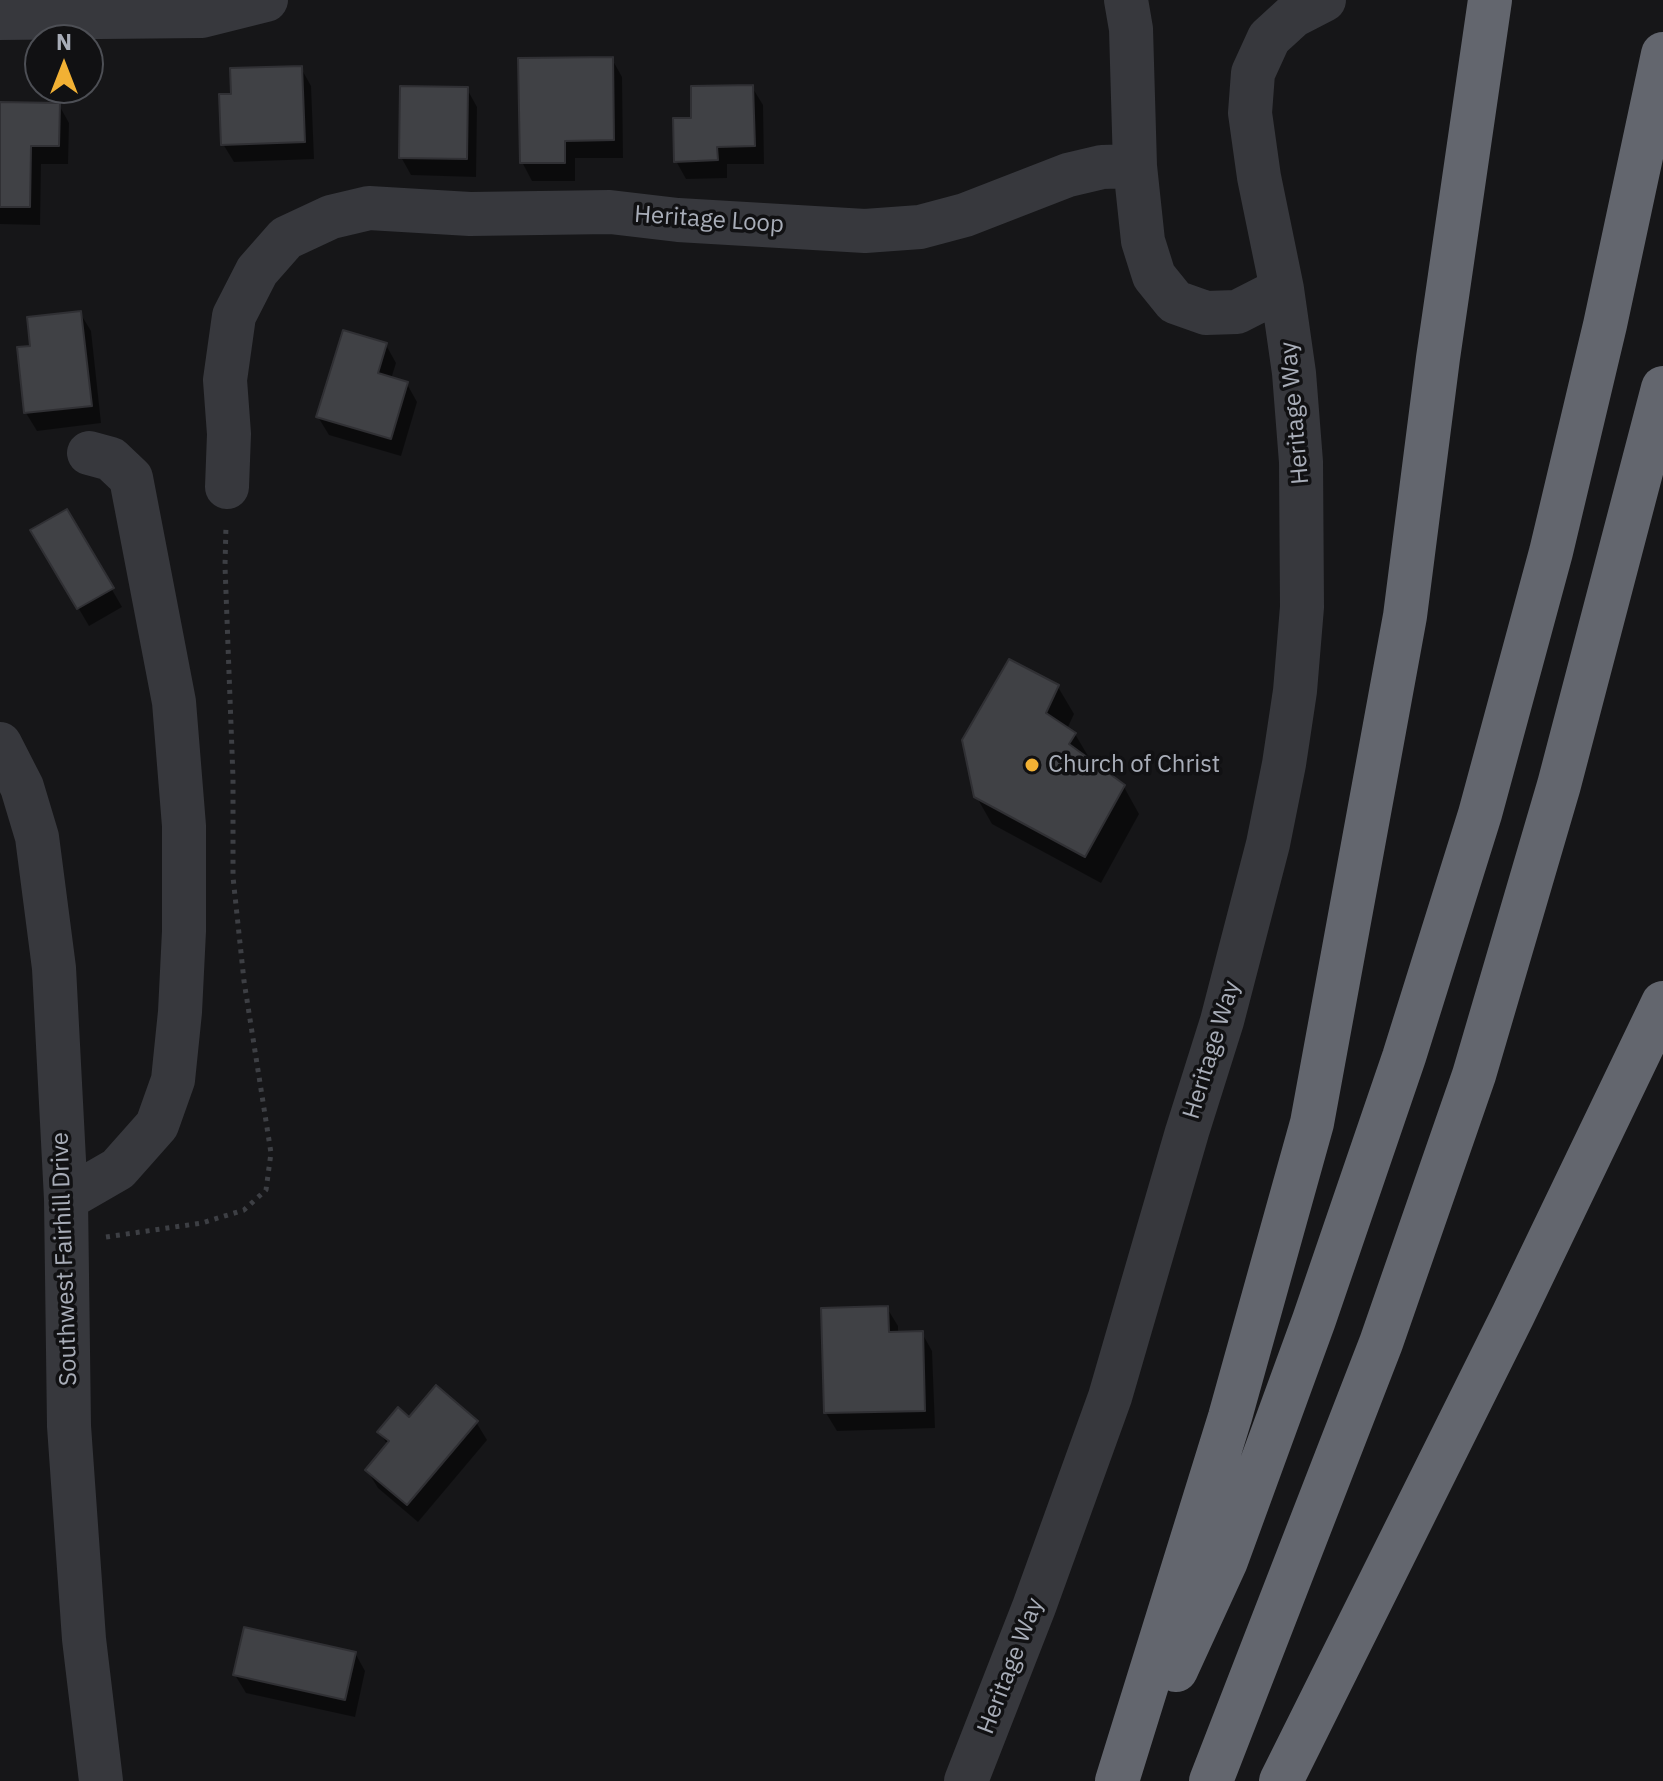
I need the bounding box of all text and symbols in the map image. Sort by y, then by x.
north arrow [24,24,104,104]
text: N [56,27,72,56]
street label: Heritage Loop [633,200,785,240]
street label: Heritage Way [1274,340,1316,486]
place label: Church of Christ [1048,751,1220,779]
marker: Church of Christ [1023,756,1041,774]
street label: Heritage Way [1177,977,1247,1123]
street label: Southwest Fairhill Drive [46,1132,84,1386]
street label: Heritage Way [972,1594,1050,1738]

